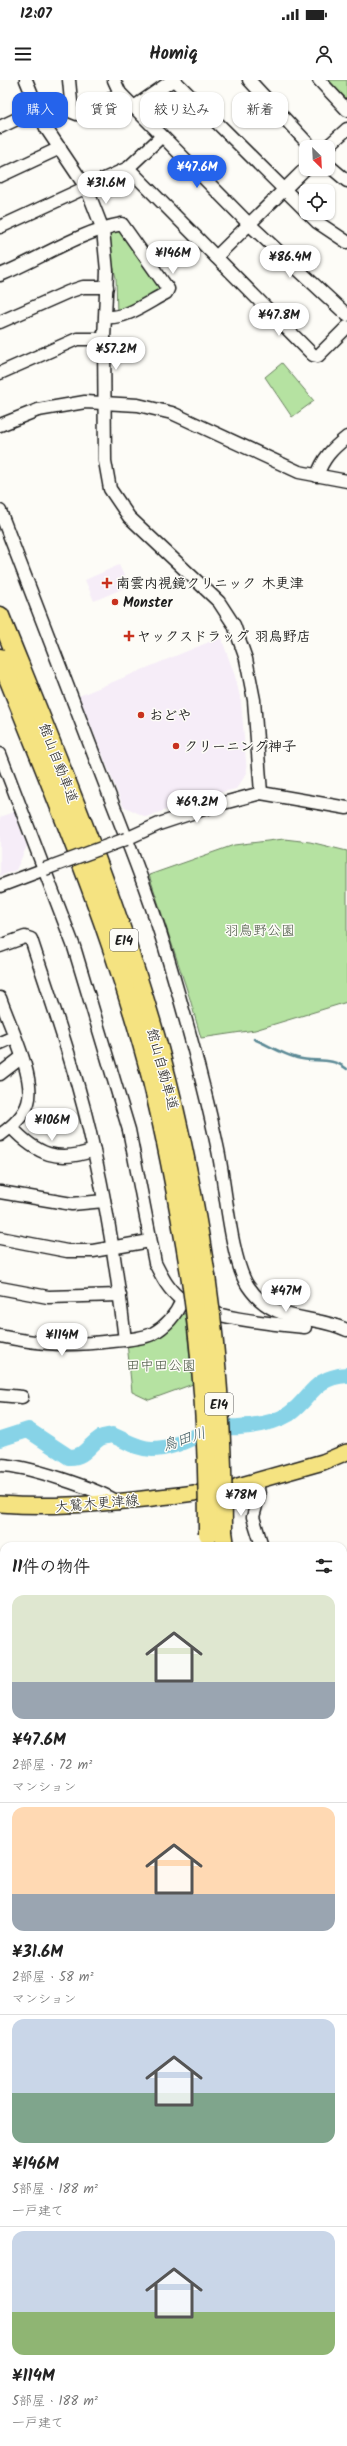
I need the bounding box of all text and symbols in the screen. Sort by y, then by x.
text: 12:07 [20,2,52,26]
text: Homiq [149,40,198,69]
icon: menu [12,43,34,65]
icon: person [313,43,335,65]
chip: 購入 [12,92,68,128]
chip: 賃貸 [76,92,132,128]
chip: 絞り込み [140,92,224,128]
chip: 新着 [232,92,288,128]
north arrow [299,140,335,176]
map controls [299,140,335,220]
pin: ¥47.6M [164,155,230,189]
text: ¥47.6M [176,157,218,178]
pin: ¥31.6M [73,171,139,205]
text: ¥31.6M [87,173,126,194]
button: locate [299,184,335,220]
pin: ¥146M [145,241,201,275]
text: ¥146M [155,243,191,264]
pin: ¥86.4M [257,245,323,279]
text: ¥86.4M [269,247,311,268]
pin: ¥47.8M [246,303,312,337]
text: ¥47.8M [258,305,300,326]
pin: ¥57.2M [83,337,149,371]
text: ¥57.2M [95,339,137,360]
place label: 南雲内視鏡クリニック 木更津 [116,573,303,595]
marker: 南雲内視鏡クリニック 木更津 [101,577,113,589]
place label: Monster [123,592,173,614]
marker: Monster [110,597,120,607]
place label: ヤックスドラッグ 羽鳥野店 [137,626,311,648]
marker: ヤックスドラッグ 羽鳥野店 [124,631,134,641]
place label: おどや [149,705,192,727]
marker: おどや [136,710,146,720]
street label: 館山自動車道 [33,720,83,807]
place label: クリーニング神子 [184,736,296,758]
marker: クリーニング神子 [171,741,181,751]
pin: ¥69.2M [164,790,230,824]
text: ¥69.2M [176,792,218,813]
park label: 羽鳥野公園 [225,920,295,942]
road number: E14 [110,929,138,951]
street label: 館山自動車道 [141,1026,184,1113]
pin: ¥106M [24,1108,80,1142]
text: ¥106M [34,1110,70,1131]
pin: ¥47M [262,1279,310,1313]
text: ¥47M [270,1281,302,1302]
pin: ¥114M [34,1323,90,1357]
text: ¥114M [46,1325,78,1346]
park label: 田中田公園 [126,1355,196,1377]
road number: E14 [205,1393,233,1415]
water label: 鳥田川 [159,1422,209,1458]
pin: ¥78M [217,1483,265,1517]
text: ¥78M [225,1485,257,1506]
street label: 大鷲木更津線 [54,1489,140,1519]
text: 11件の物件 [12,1554,90,1581]
icon: filters [313,1555,335,1577]
icon: home [138,1621,210,1693]
text: ¥47.6M [12,1727,66,1754]
text: 2部屋 · 72 m² [12,1755,92,1776]
text: マンション [12,1777,76,1798]
icon: home [138,1833,210,1905]
text: ¥31.6M [12,1939,63,1966]
text: 2部屋 · 58 m² [12,1967,93,1988]
text: マンション [12,1989,76,2010]
icon: home [138,2045,210,2117]
text: ¥146M [12,2151,59,2178]
text: 5部屋 · 188 m² [12,2179,98,2200]
text: 一戸建て [12,2201,64,2222]
icon: home [138,2257,210,2329]
text: ¥114M [12,2363,55,2390]
text: 5部屋 · 188 m² [12,2391,98,2412]
text: 一戸建て [12,2413,64,2434]

